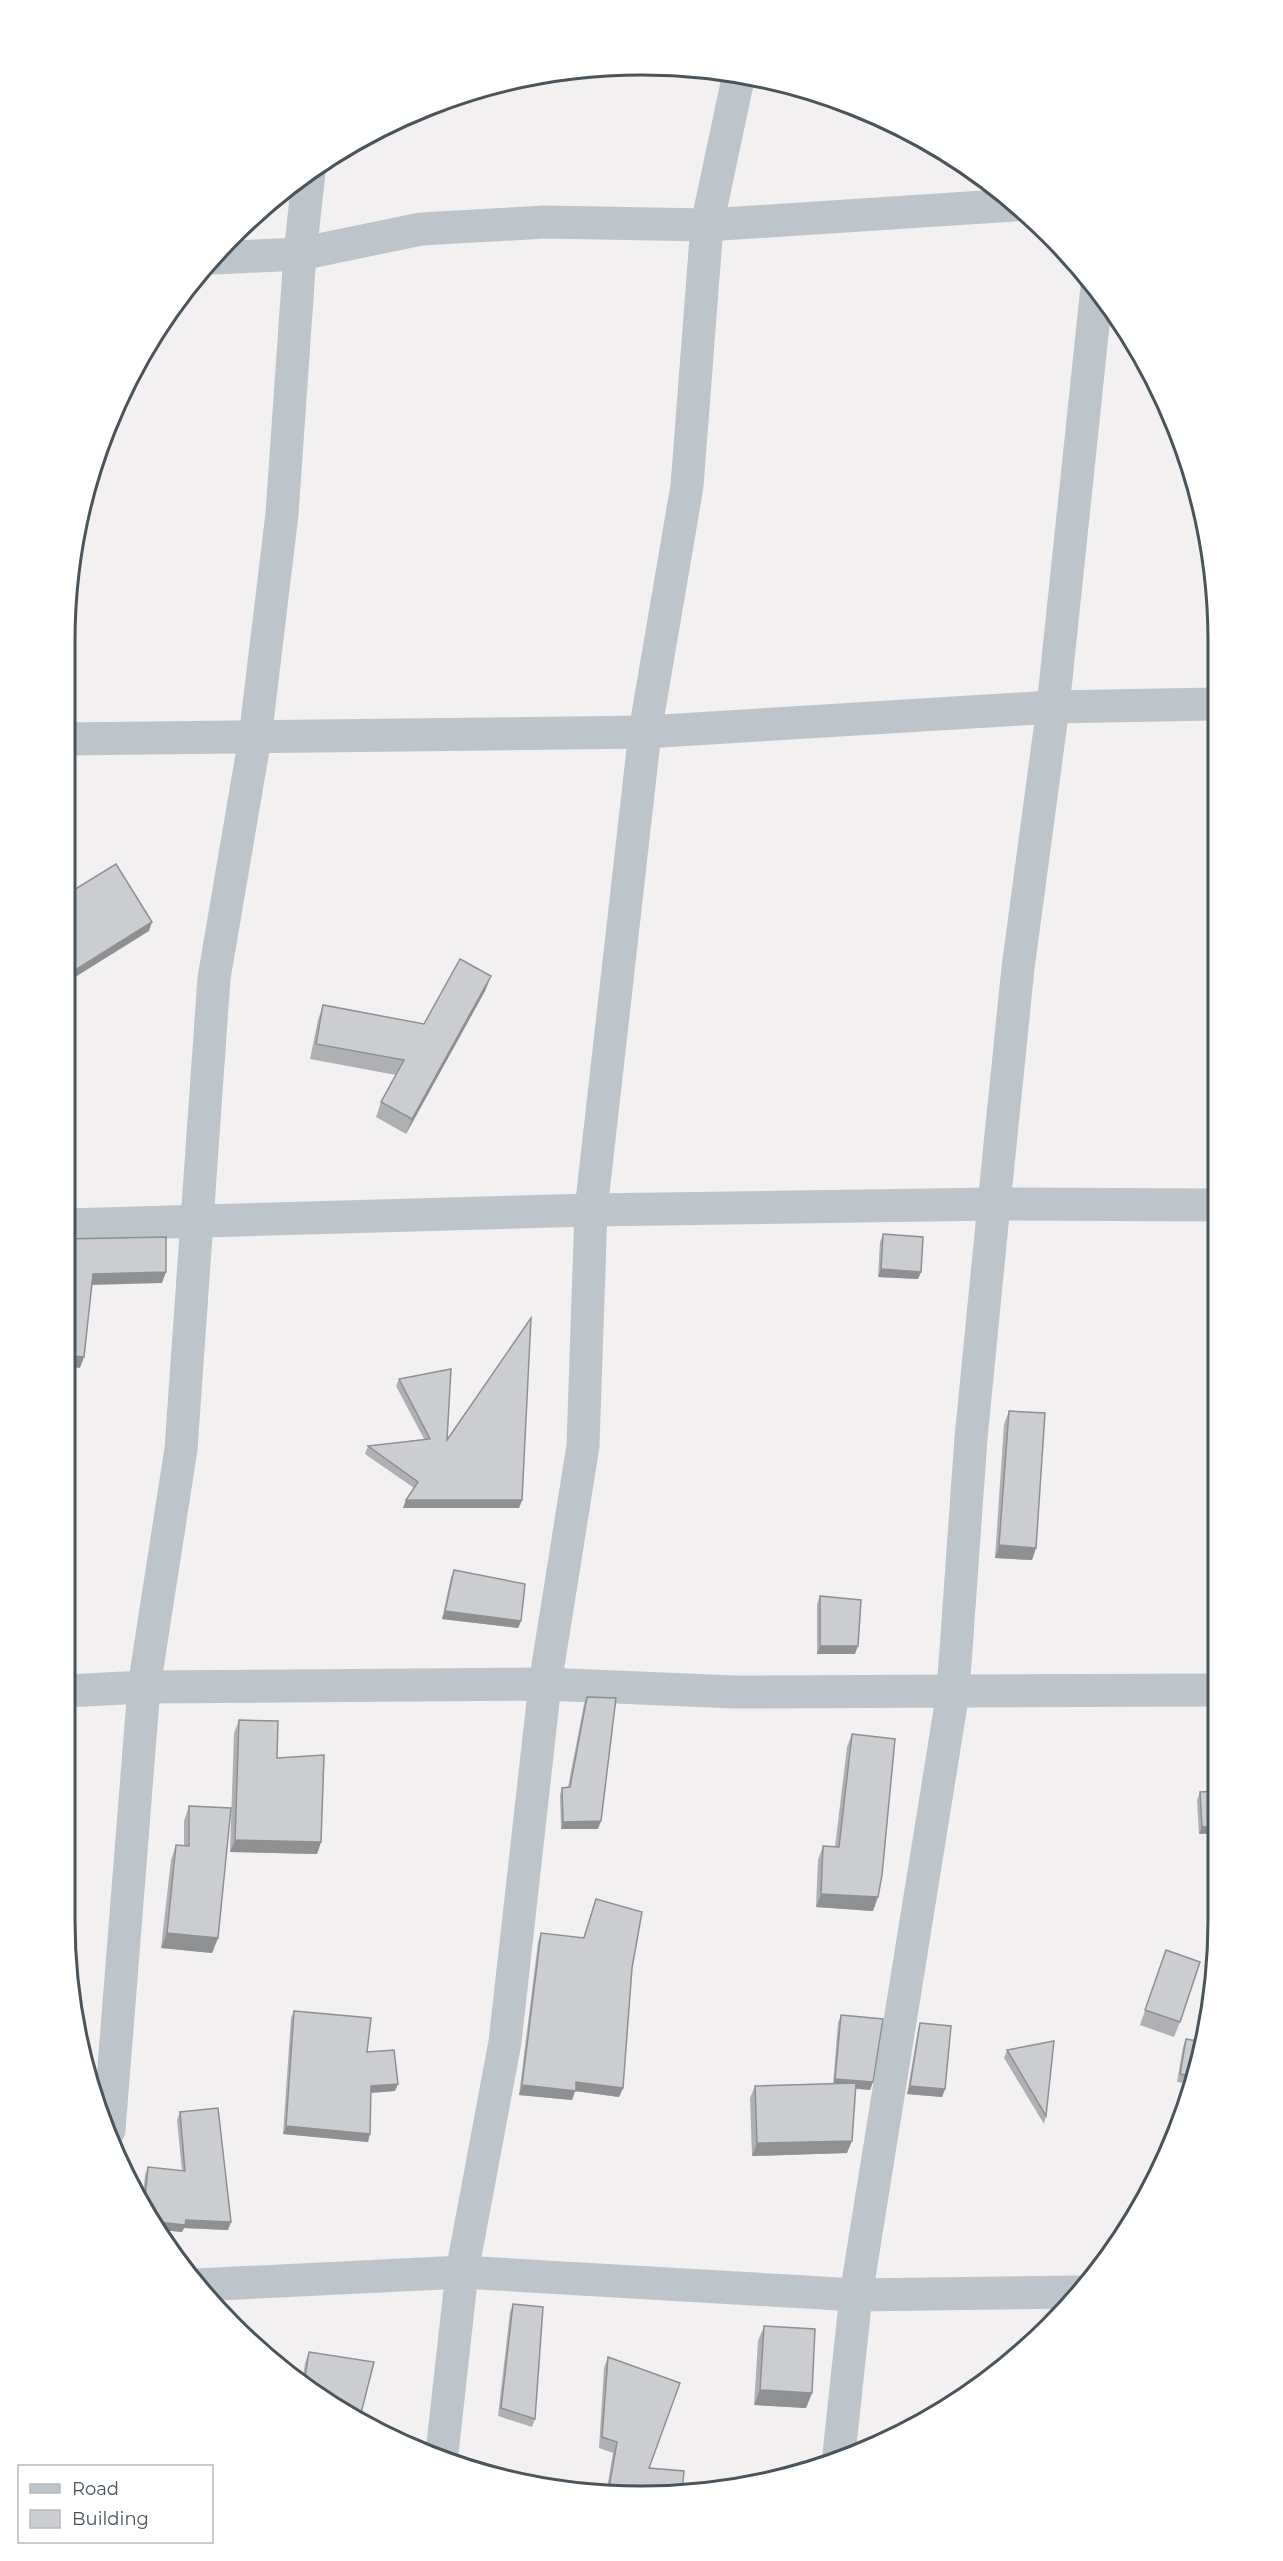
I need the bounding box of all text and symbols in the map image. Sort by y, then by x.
legend [18,2465,213,2543]
text: Road [72,2478,119,2500]
text: Building [72,2508,149,2530]

